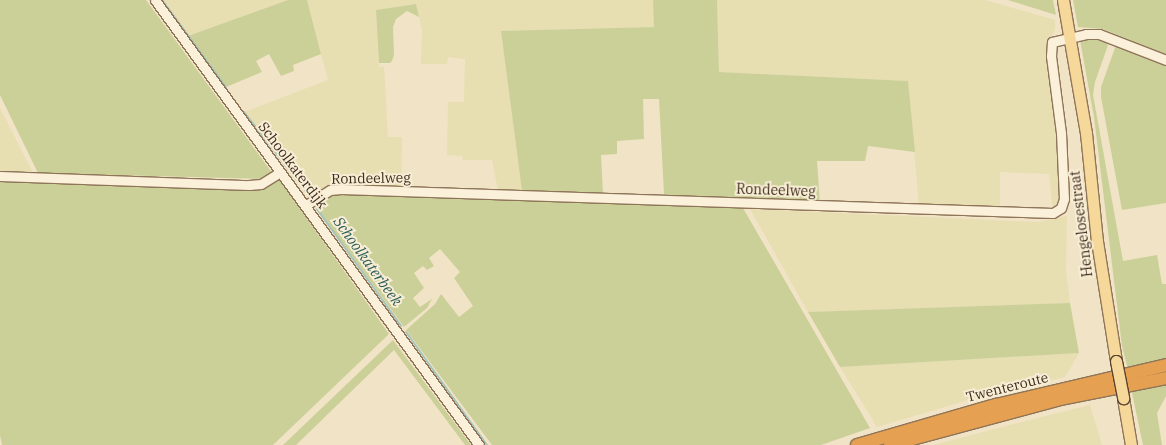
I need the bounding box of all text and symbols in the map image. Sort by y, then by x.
street label: Schoolkaterdijk [255,118,331,212]
street label: Rondeelweg [331,169,411,187]
street label: Hengelosestraat [1066,170,1096,278]
street label: Rondeelweg [736,180,816,200]
water label: Schoolkaterbeek [330,213,406,309]
street label: Twenteroute [964,369,1050,405]

